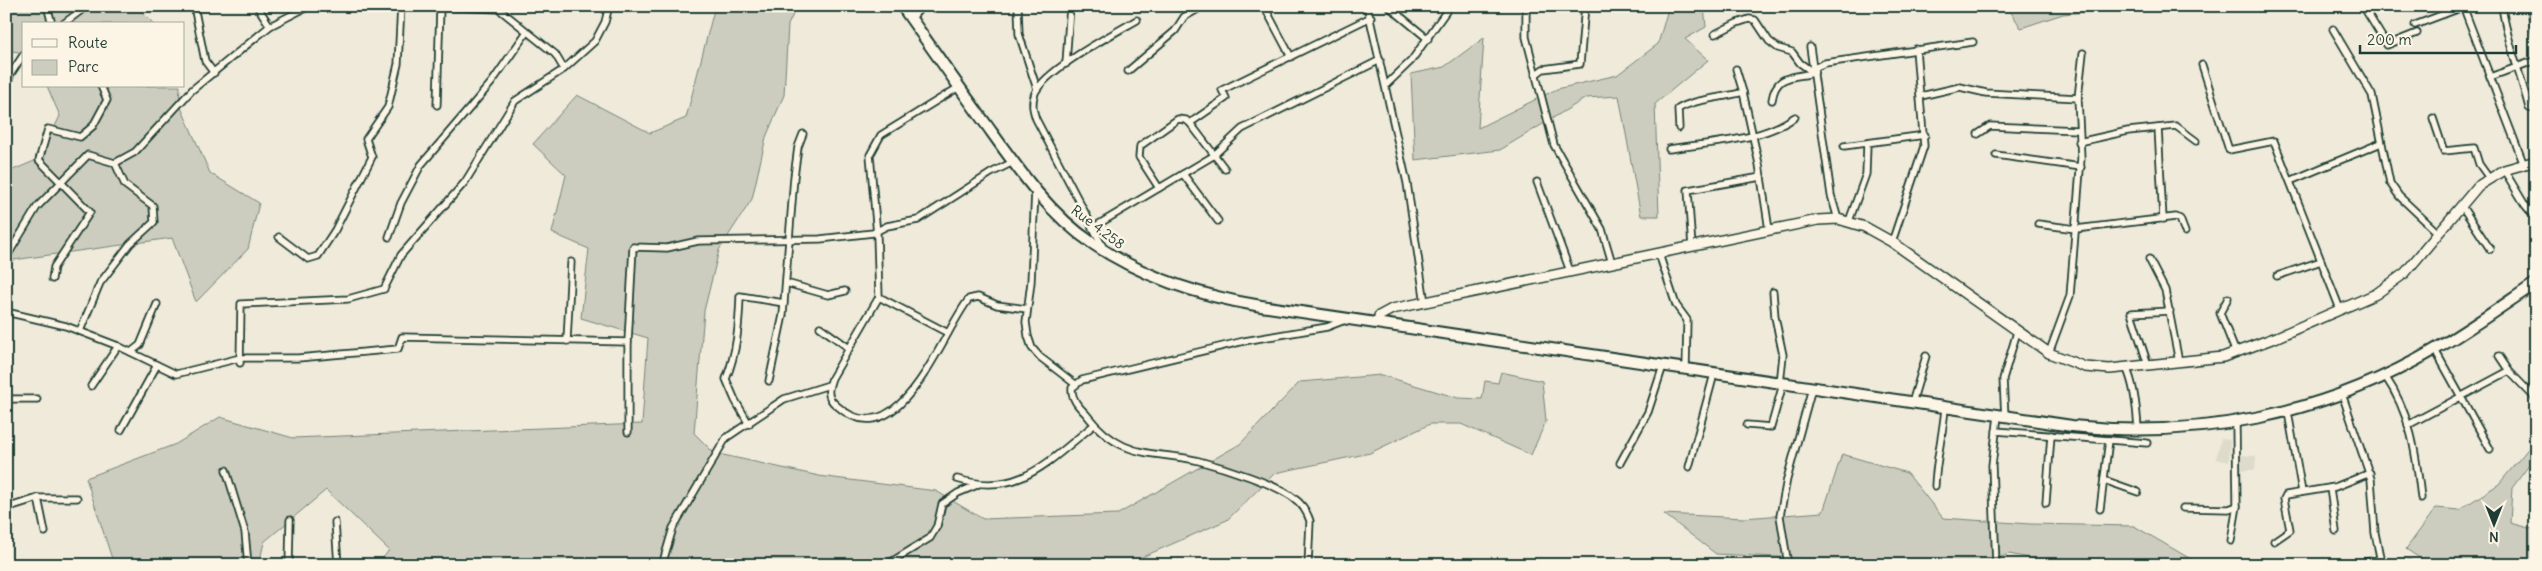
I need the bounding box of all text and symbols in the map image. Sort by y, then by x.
legend [22,22,185,88]
scale bar [2360,22,2516,54]
text: 200 m [2367,30,2412,49]
text: Route [68,33,108,52]
text: Parc [68,57,99,76]
street label: Rue 4.258 [1068,201,1128,253]
north arrow [2470,498,2520,548]
text: N [2489,528,2499,546]

